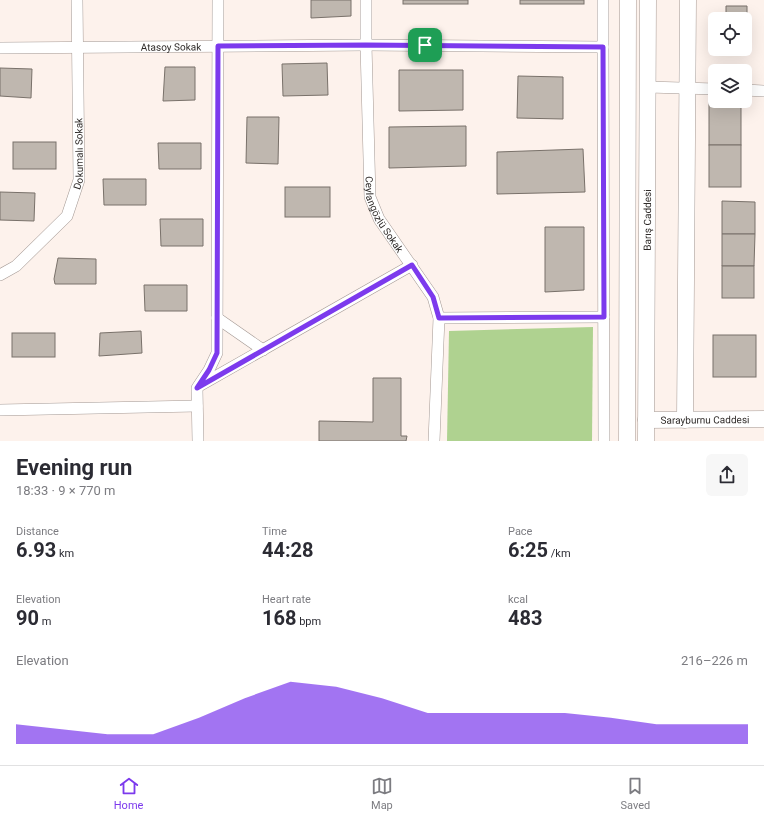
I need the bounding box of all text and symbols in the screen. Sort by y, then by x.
map controls [708,12,752,108]
button: locate [708,12,752,56]
pin [408,28,442,62]
icon: arrive [414,34,436,56]
street label: Atasoy Sokak [141,41,202,52]
button: layers [708,64,752,108]
street label: Dokumalı Sokak [71,117,85,191]
street label: Ceylangözlü Sokak [364,176,406,255]
street label: Barış Caddesi [641,189,653,251]
street label: Sarayburnu Caddesi [660,414,750,425]
button: share [706,454,748,496]
text: Evening run [16,455,132,480]
text: 18:33 · 9 × 770 m [16,483,115,498]
text: Distance [16,525,59,538]
text: Time [262,525,287,538]
text: Pace [508,525,532,538]
text: 6.93 [16,538,56,562]
text: 44:28 [262,538,314,562]
text: 6:25 [508,538,548,562]
text: km [56,547,74,560]
text: /km [548,547,571,560]
text: Elevation [16,593,61,606]
text: Heart rate [262,593,311,606]
text: kcal [508,593,528,606]
text: 90 [16,606,39,630]
text: 168 [262,606,296,630]
text: 483 [508,606,542,630]
text: m [39,615,51,628]
text: bpm [296,615,321,628]
text: Elevation [16,653,69,668]
text: 216–226 m [681,653,748,668]
tab: Home [114,775,143,812]
tab: Map [371,775,393,812]
tab: Saved [620,775,650,812]

